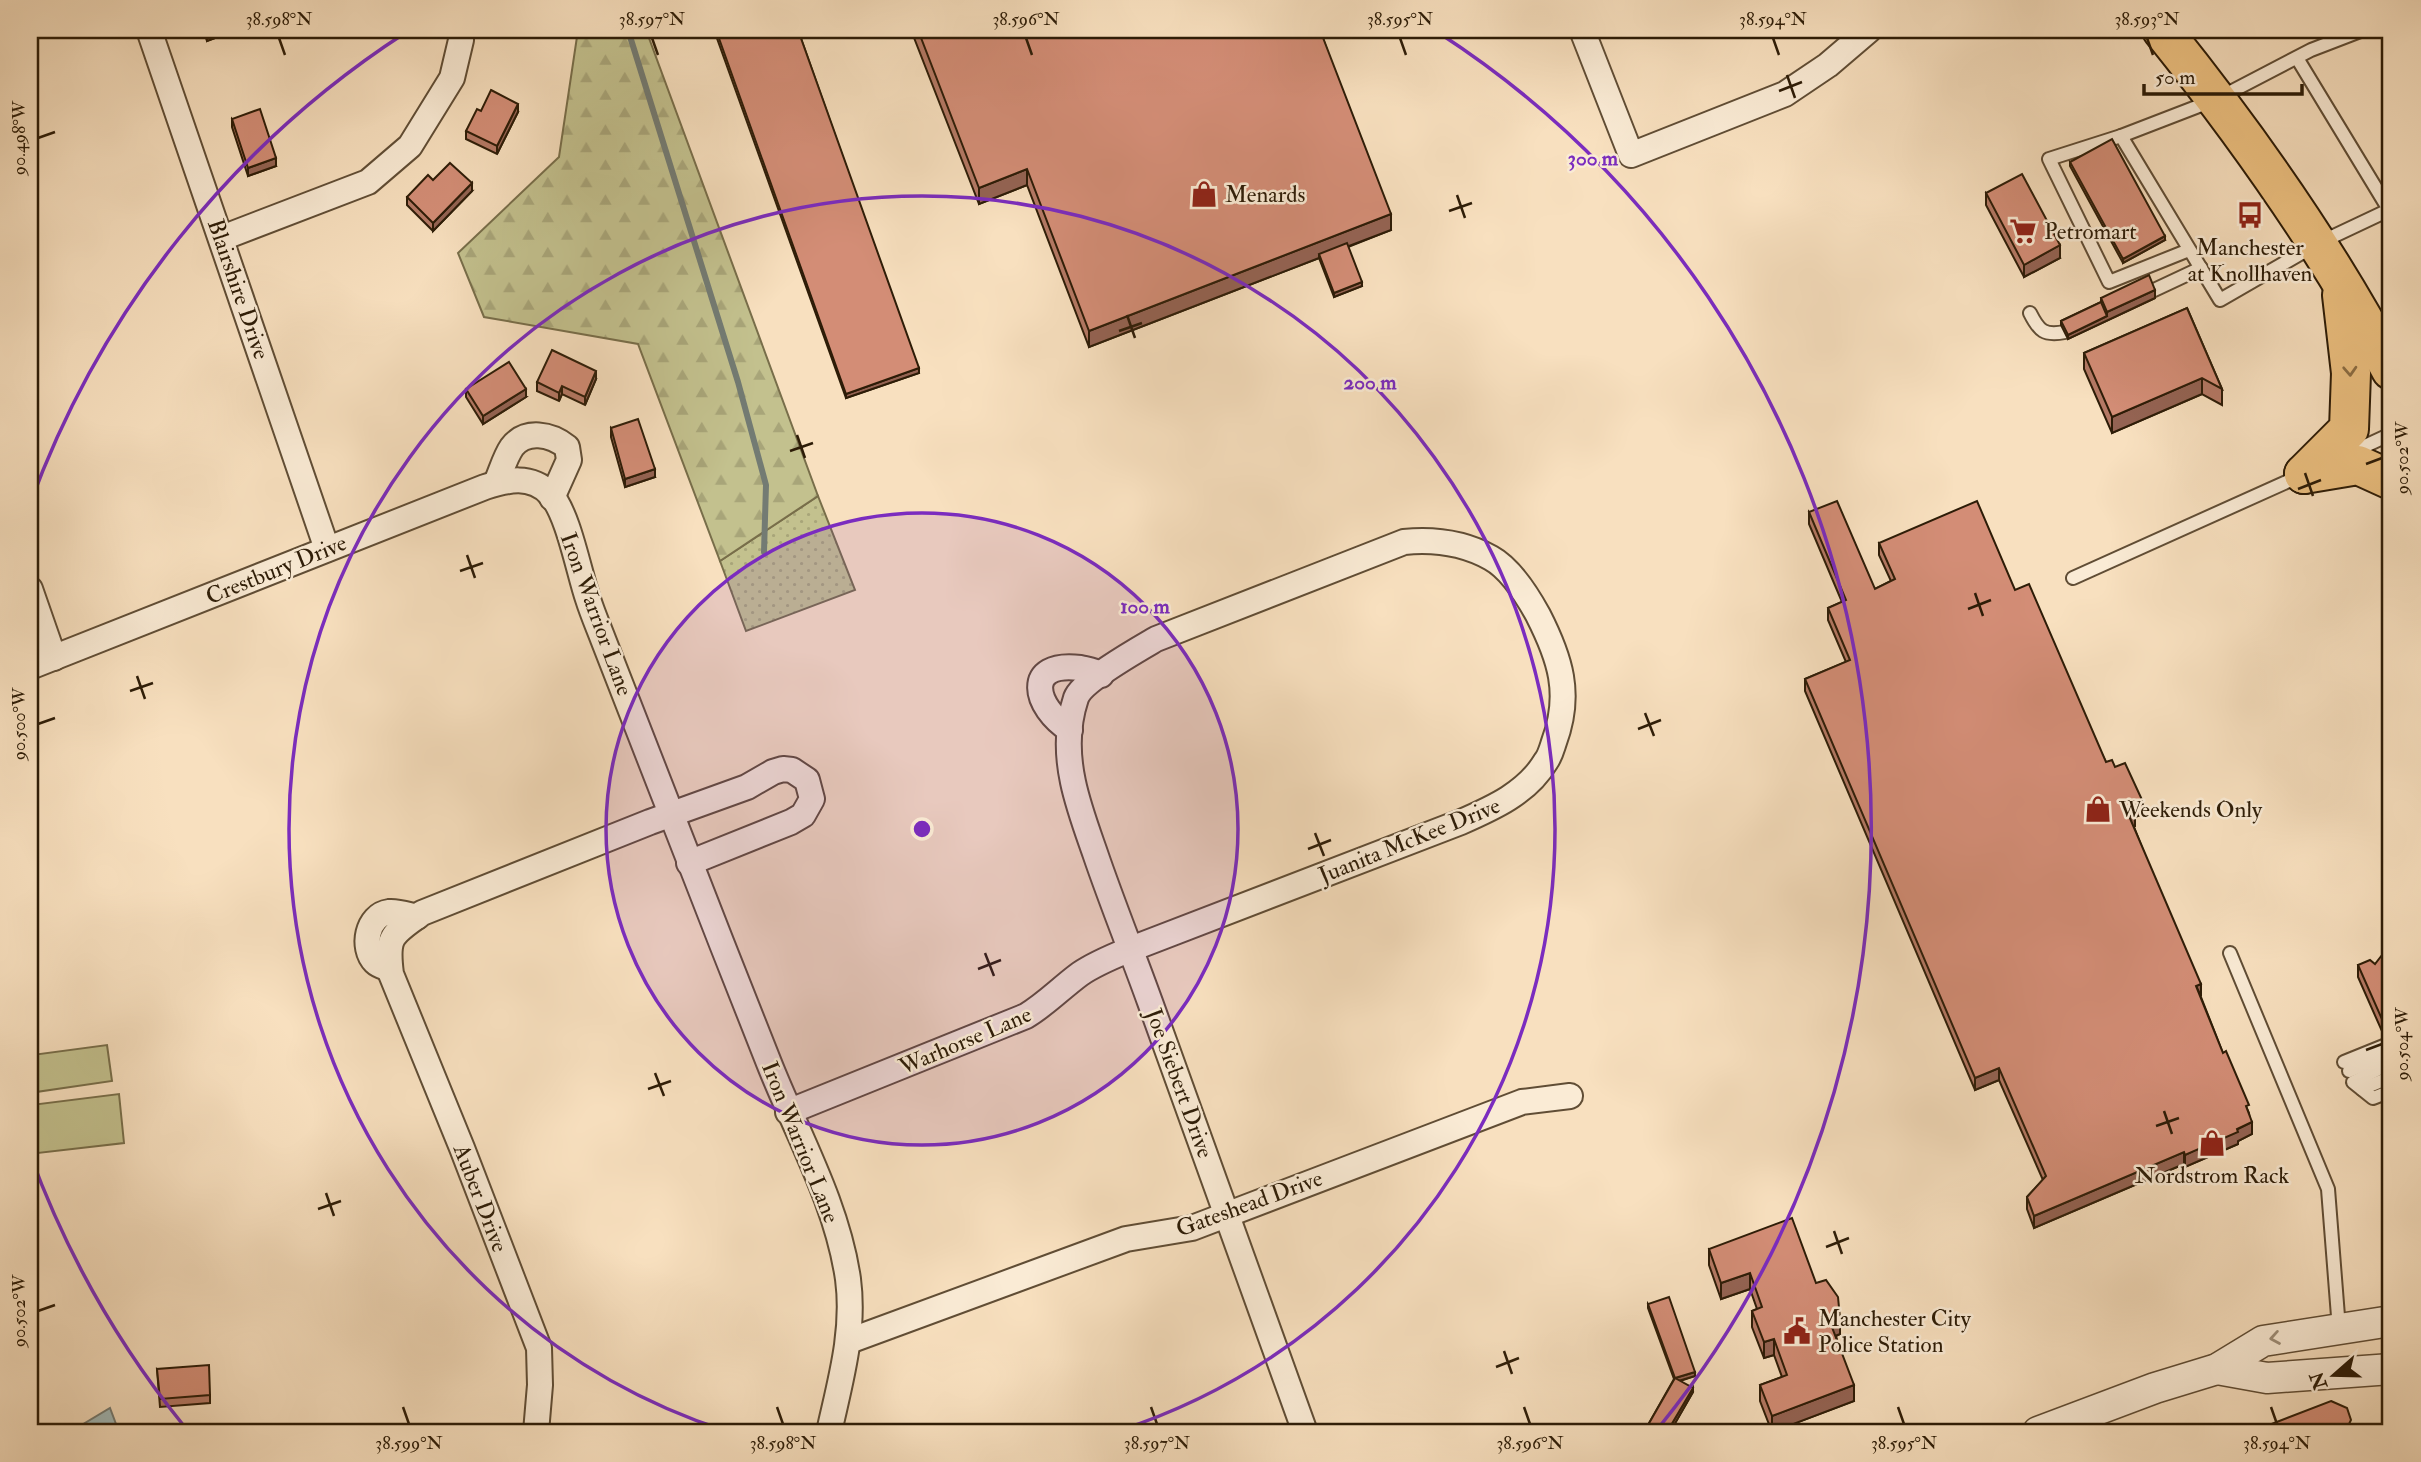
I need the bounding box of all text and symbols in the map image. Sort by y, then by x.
text: 38.598°N [246,8,312,31]
text: 38.597°N [619,8,685,31]
text: 38.596°N [992,8,1060,31]
text: 38.595°N [1367,8,1433,31]
text: 38.594°N [1739,8,1807,31]
text: 38.593°N [2114,8,2180,31]
scale bar [2144,52,2302,96]
text: 50 m [2155,64,2196,91]
text: 90.498°W [8,100,31,177]
text: 300 m [1568,145,1619,172]
shop icon: Menards [1189,179,1219,209]
place label: Menards [1225,180,1306,209]
bus stop icon: Manchester at Knollhaven [2235,200,2265,230]
street label: Blairshire Drive [201,215,276,364]
supermarket icon: Petromart [2008,216,2038,246]
place label: Petromart [2044,217,2137,246]
place label: Manchester at Knollhaven [2188,233,2312,288]
one-way arrow [2343,366,2358,377]
text: 200 m [1344,369,1397,396]
text: 90.502°W [2391,421,2414,496]
street label: Crestbury Drive [201,528,351,611]
street label: Iron Warrior Lane [554,529,640,700]
text: 100 m [1120,593,1171,620]
text: 90.500°W [8,687,31,762]
street label: Juanita McKee Drive [1313,791,1505,890]
shop icon: Weekends Only [2083,794,2113,824]
place label: Weekends Only [2118,795,2263,824]
centre of rings [910,817,934,841]
street label: Warhorse Lane [894,999,1036,1082]
street label: Joe Siebert Drive [1139,1003,1220,1162]
text: 90.504°W [2391,1007,2414,1082]
street label: Iron Warrior Lane [755,1057,846,1228]
shop icon: Nordstrom Rack [2197,1128,2227,1158]
street label: Auber Drive [446,1139,515,1257]
place label: Nordstrom Rack [2135,1161,2289,1190]
street label: Gateshead Drive [1172,1163,1327,1243]
text: 90.502°W [8,1274,31,1349]
place label: Manchester City Police Station [1818,1304,1972,1359]
public building icon: Manchester City Police Station [1782,1316,1812,1346]
one-way arrow [2269,1330,2281,1345]
north arrow [2298,1340,2368,1410]
text: N [2304,1367,2333,1394]
text: 38.599°N [375,1432,443,1455]
text: 38.598°N [750,1432,816,1455]
text: 38.597°N [1124,1432,1190,1455]
text: 38.596°N [1496,1432,1564,1455]
text: 38.595°N [1871,1432,1937,1455]
text: 38.594°N [2243,1432,2311,1455]

